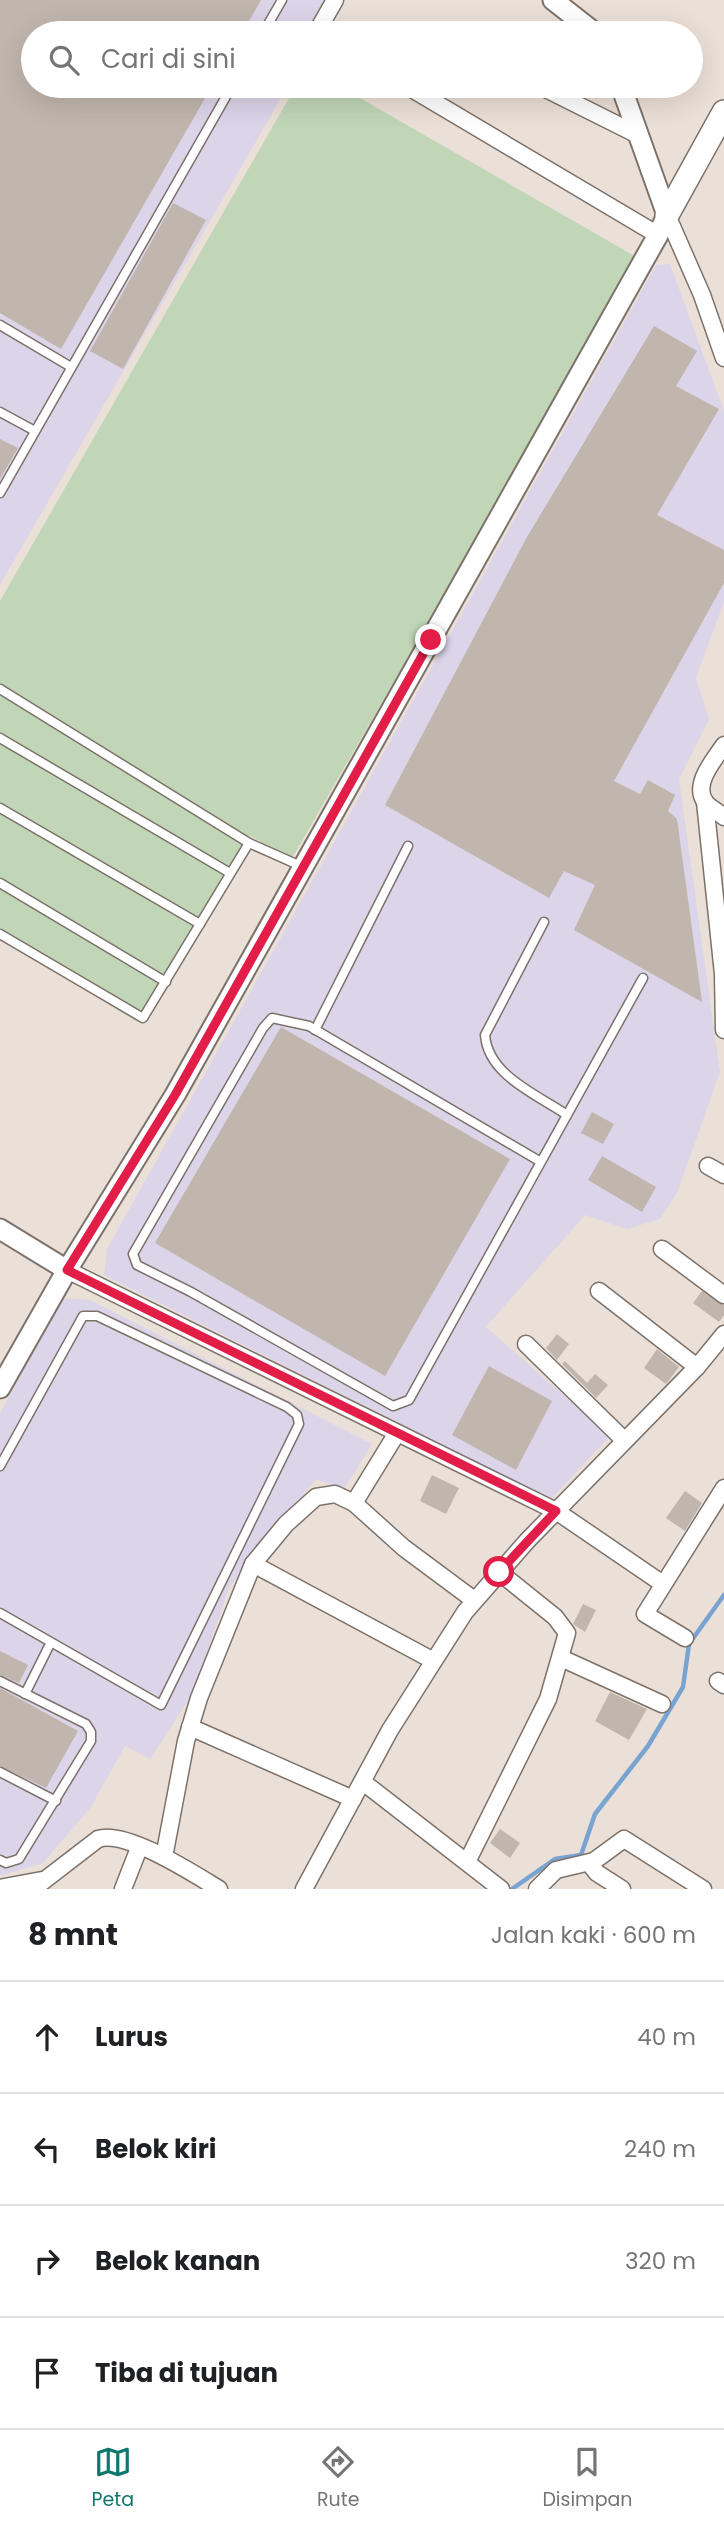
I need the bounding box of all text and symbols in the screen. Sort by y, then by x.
search box [21,21,703,98]
icon: search [45,41,83,79]
text: Cari di sini [101,41,236,77]
route end [415,624,446,655]
route start [483,1556,514,1587]
text: 8 mnt [28,1913,118,1956]
text: Jalan kaki · 600 m [491,1919,696,1951]
icon: ahead [28,2018,66,2056]
text: Lurus [95,2019,168,2055]
text: 40 m [637,2021,696,2053]
icon: left [28,2130,66,2168]
text: Belok kiri [95,2131,217,2167]
text: 240 m [624,2133,696,2165]
icon: right [28,2242,66,2280]
text: Belok kanan [95,2243,260,2279]
text: 320 m [625,2245,696,2277]
icon: arrive [28,2354,66,2392]
text: Tiba di tujuan [95,2355,278,2391]
tab: Peta [91,2443,134,2514]
tab: Rute [317,2443,359,2514]
tab: Disimpan [542,2443,633,2514]

